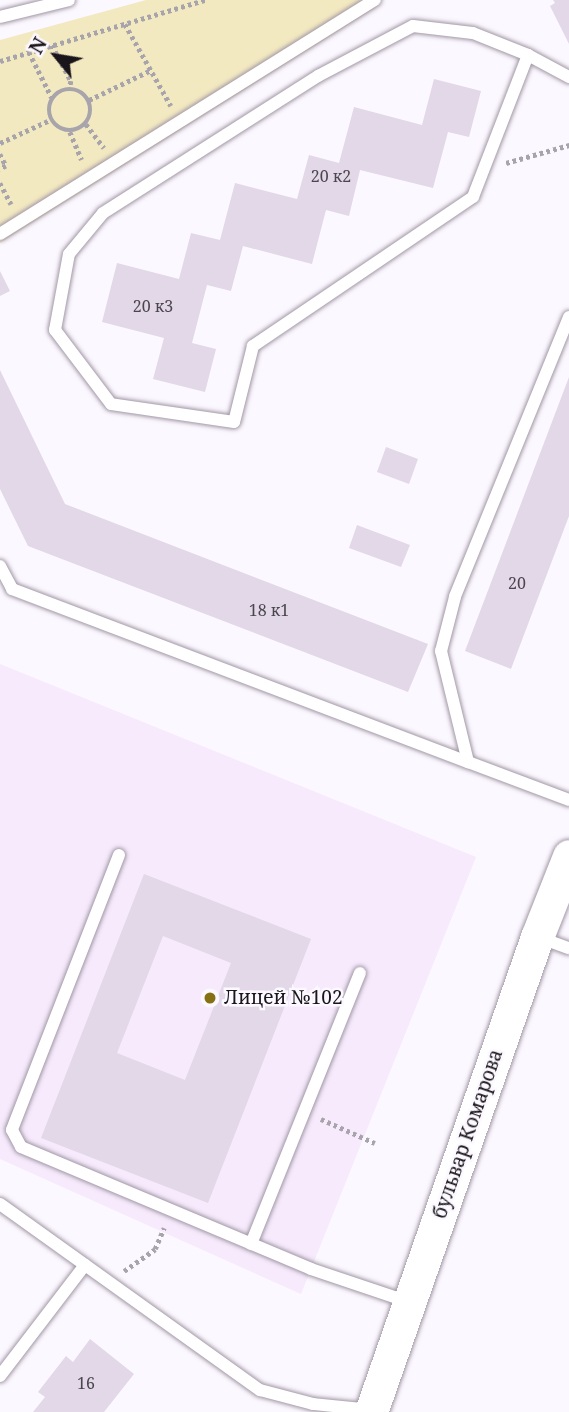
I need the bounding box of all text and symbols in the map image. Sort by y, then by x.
north arrow [21,21,91,91]
text: N [23,33,53,58]
house number: 20 к2 [311,166,351,186]
house number: 20 к3 [133,296,173,316]
house number: 20 [508,573,526,593]
house number: 18 к1 [249,600,289,620]
place label: Лицей №102 [224,987,343,1009]
marker: Лицей №102 [202,990,218,1006]
street label: бульвар Комарова [428,1046,508,1222]
house number: 16 [77,1373,95,1393]

